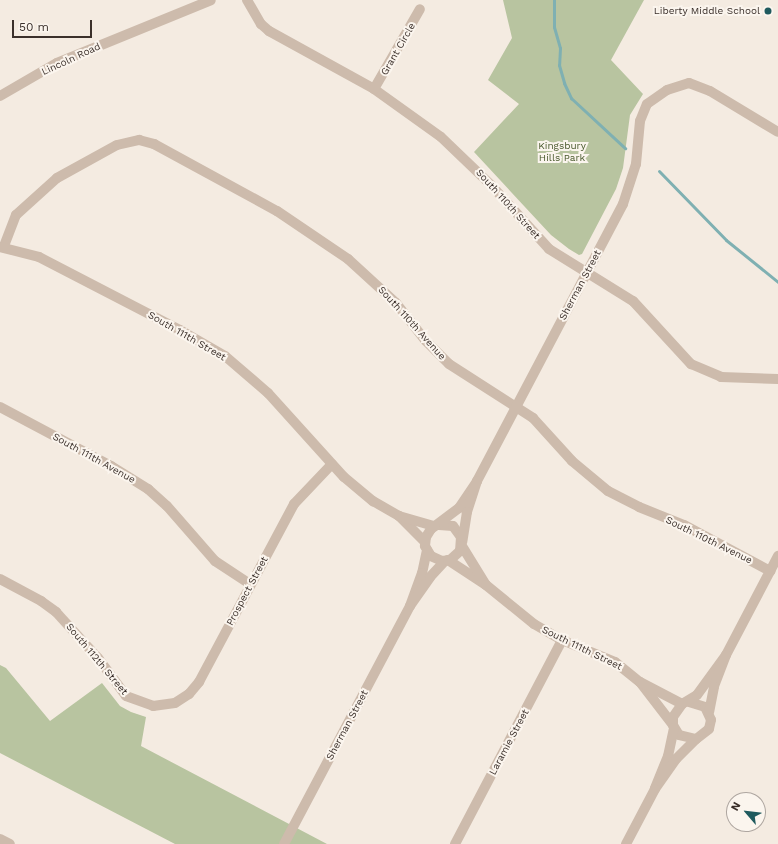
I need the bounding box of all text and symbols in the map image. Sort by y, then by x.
place label: Liberty Middle School [654,5,760,17]
marker: Liberty Middle School [763,6,773,16]
scale bar [14,12,94,38]
text: 50 m [19,20,49,34]
street label: Grant Circle [378,21,418,77]
street label: Lincoln Road [40,40,102,78]
park label: Kingsbury Hills Park [538,139,586,162]
street label: South 110th Street [473,166,543,242]
street label: Sherman Street [557,248,603,322]
street label: South 110th Avenue [376,283,448,363]
street label: South 111th Street [146,309,228,363]
street label: South 111th Avenue [50,430,138,486]
street label: South 110th Avenue [663,514,755,566]
street label: Prospect Street [224,554,270,628]
street label: South 112th Street [64,621,130,697]
street label: South 111th Street [540,623,624,673]
street label: Sherman Street [324,688,370,762]
street label: Laramie Street [487,707,531,777]
north arrow [726,792,766,832]
text: N [728,800,743,813]

